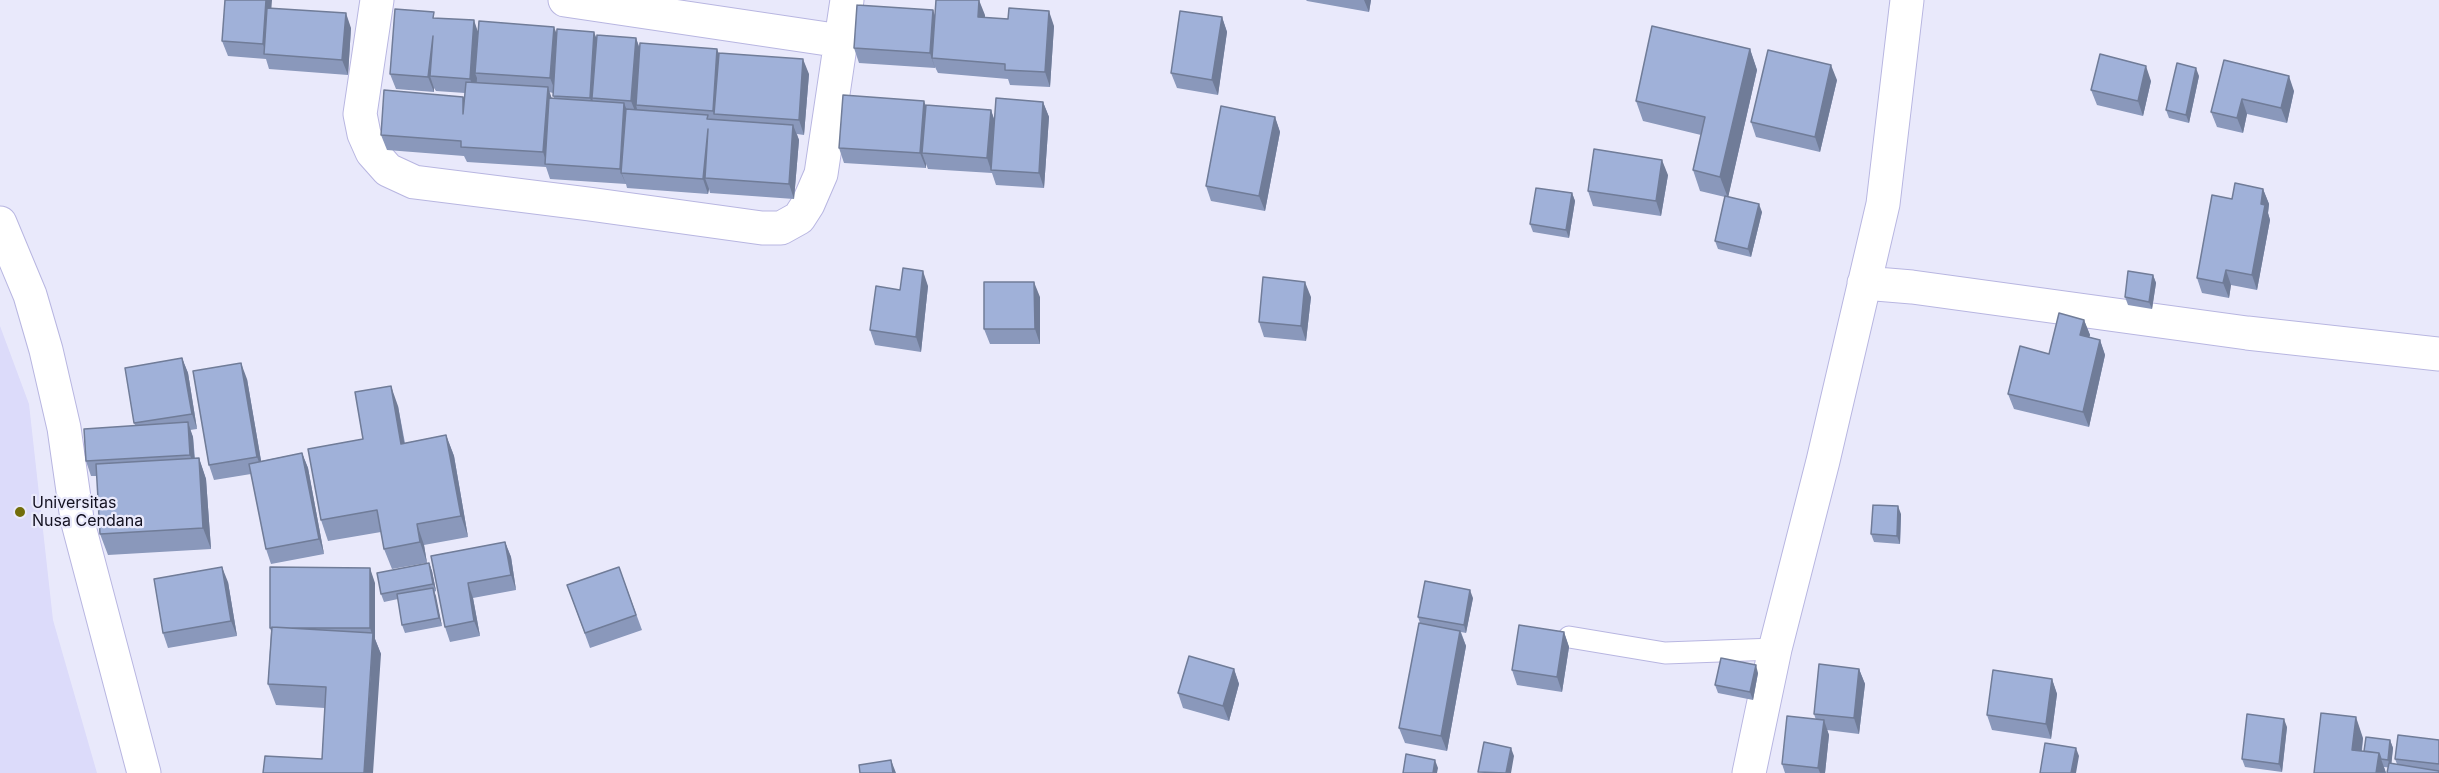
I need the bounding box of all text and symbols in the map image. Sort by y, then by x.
place label: Universitas Nusa Cendana [32,493,143,531]
marker: Universitas Nusa Cendana [13,505,27,519]

